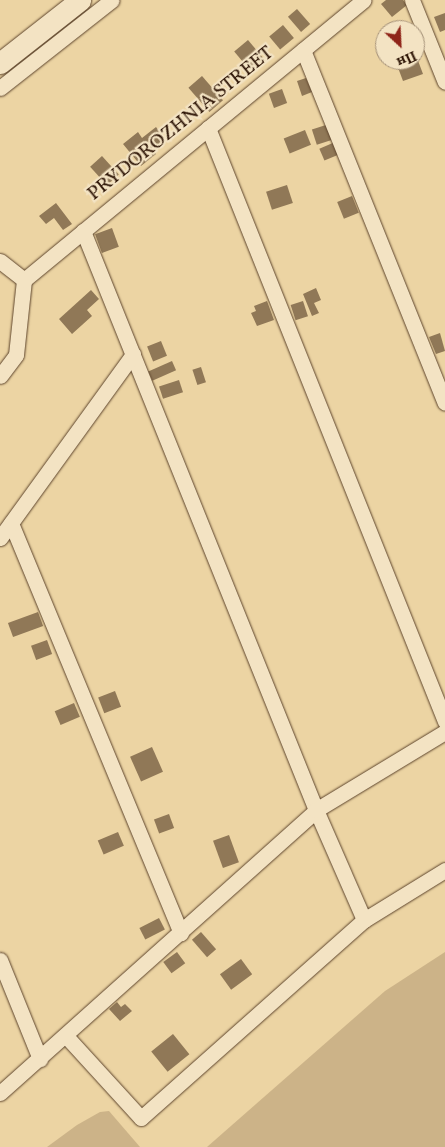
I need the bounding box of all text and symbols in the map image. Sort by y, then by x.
north arrow [375,20,425,70]
street label: PRYDOROZHNIA STREET [83,42,279,206]
text: Пн [393,45,419,71]

